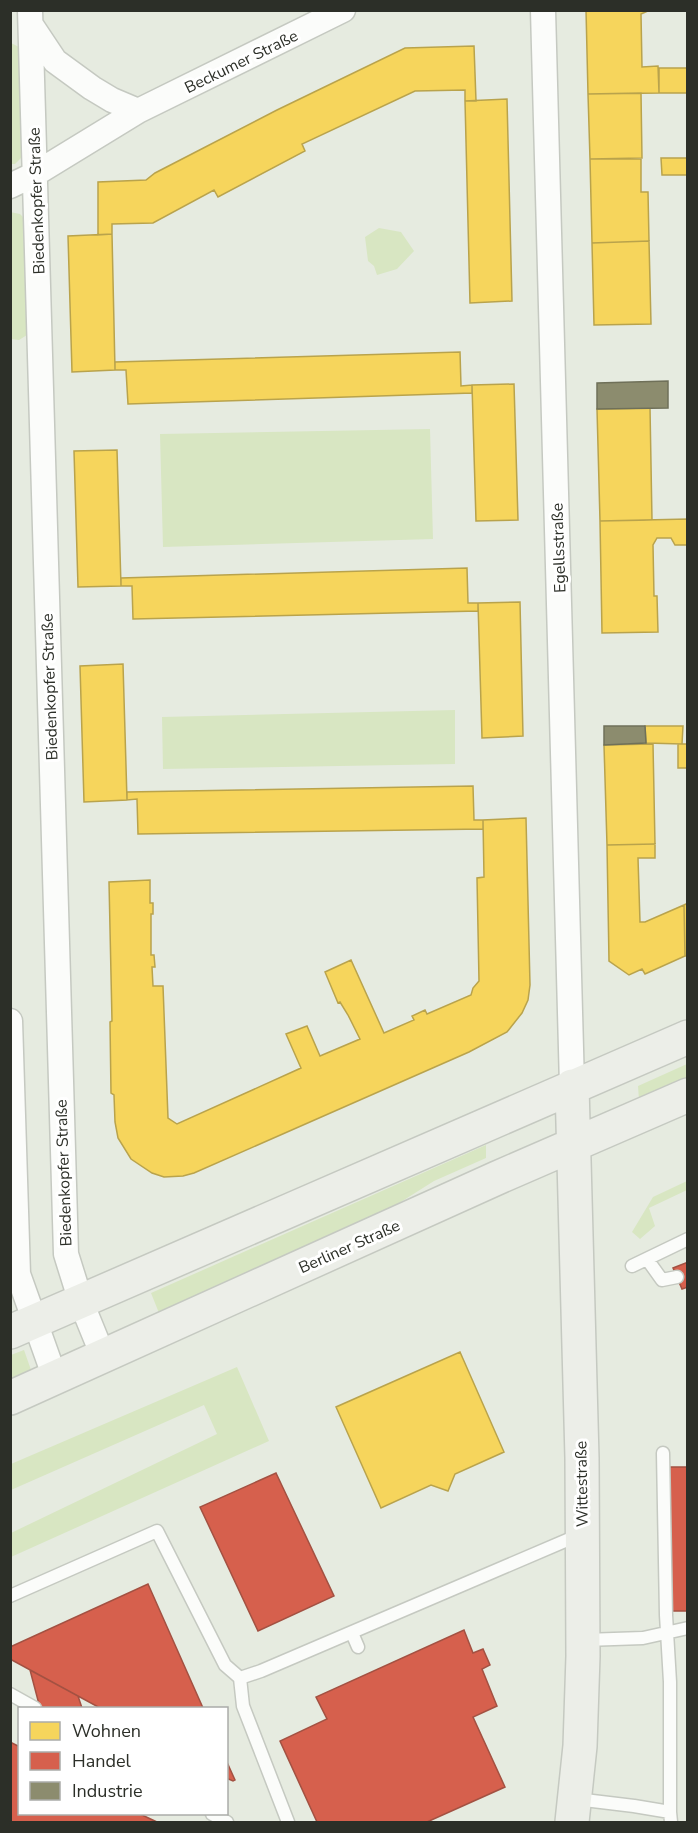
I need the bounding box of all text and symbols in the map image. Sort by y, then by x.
street label: Beckumer Straße [181,25,302,99]
street label: Biedenkopfer Straße [23,127,51,275]
street label: Egellsstraße [546,503,572,593]
street label: Biedenkopfer Straße [36,613,64,761]
street label: Biedenkopfer Straße [50,1099,78,1247]
street label: Berliner Straße [295,1215,404,1279]
street label: Wittestraße [570,1441,594,1527]
legend [18,1707,228,1815]
text: Wohnen [72,1719,141,1743]
text: Handel [72,1749,132,1773]
text: Industrie [72,1779,143,1803]

